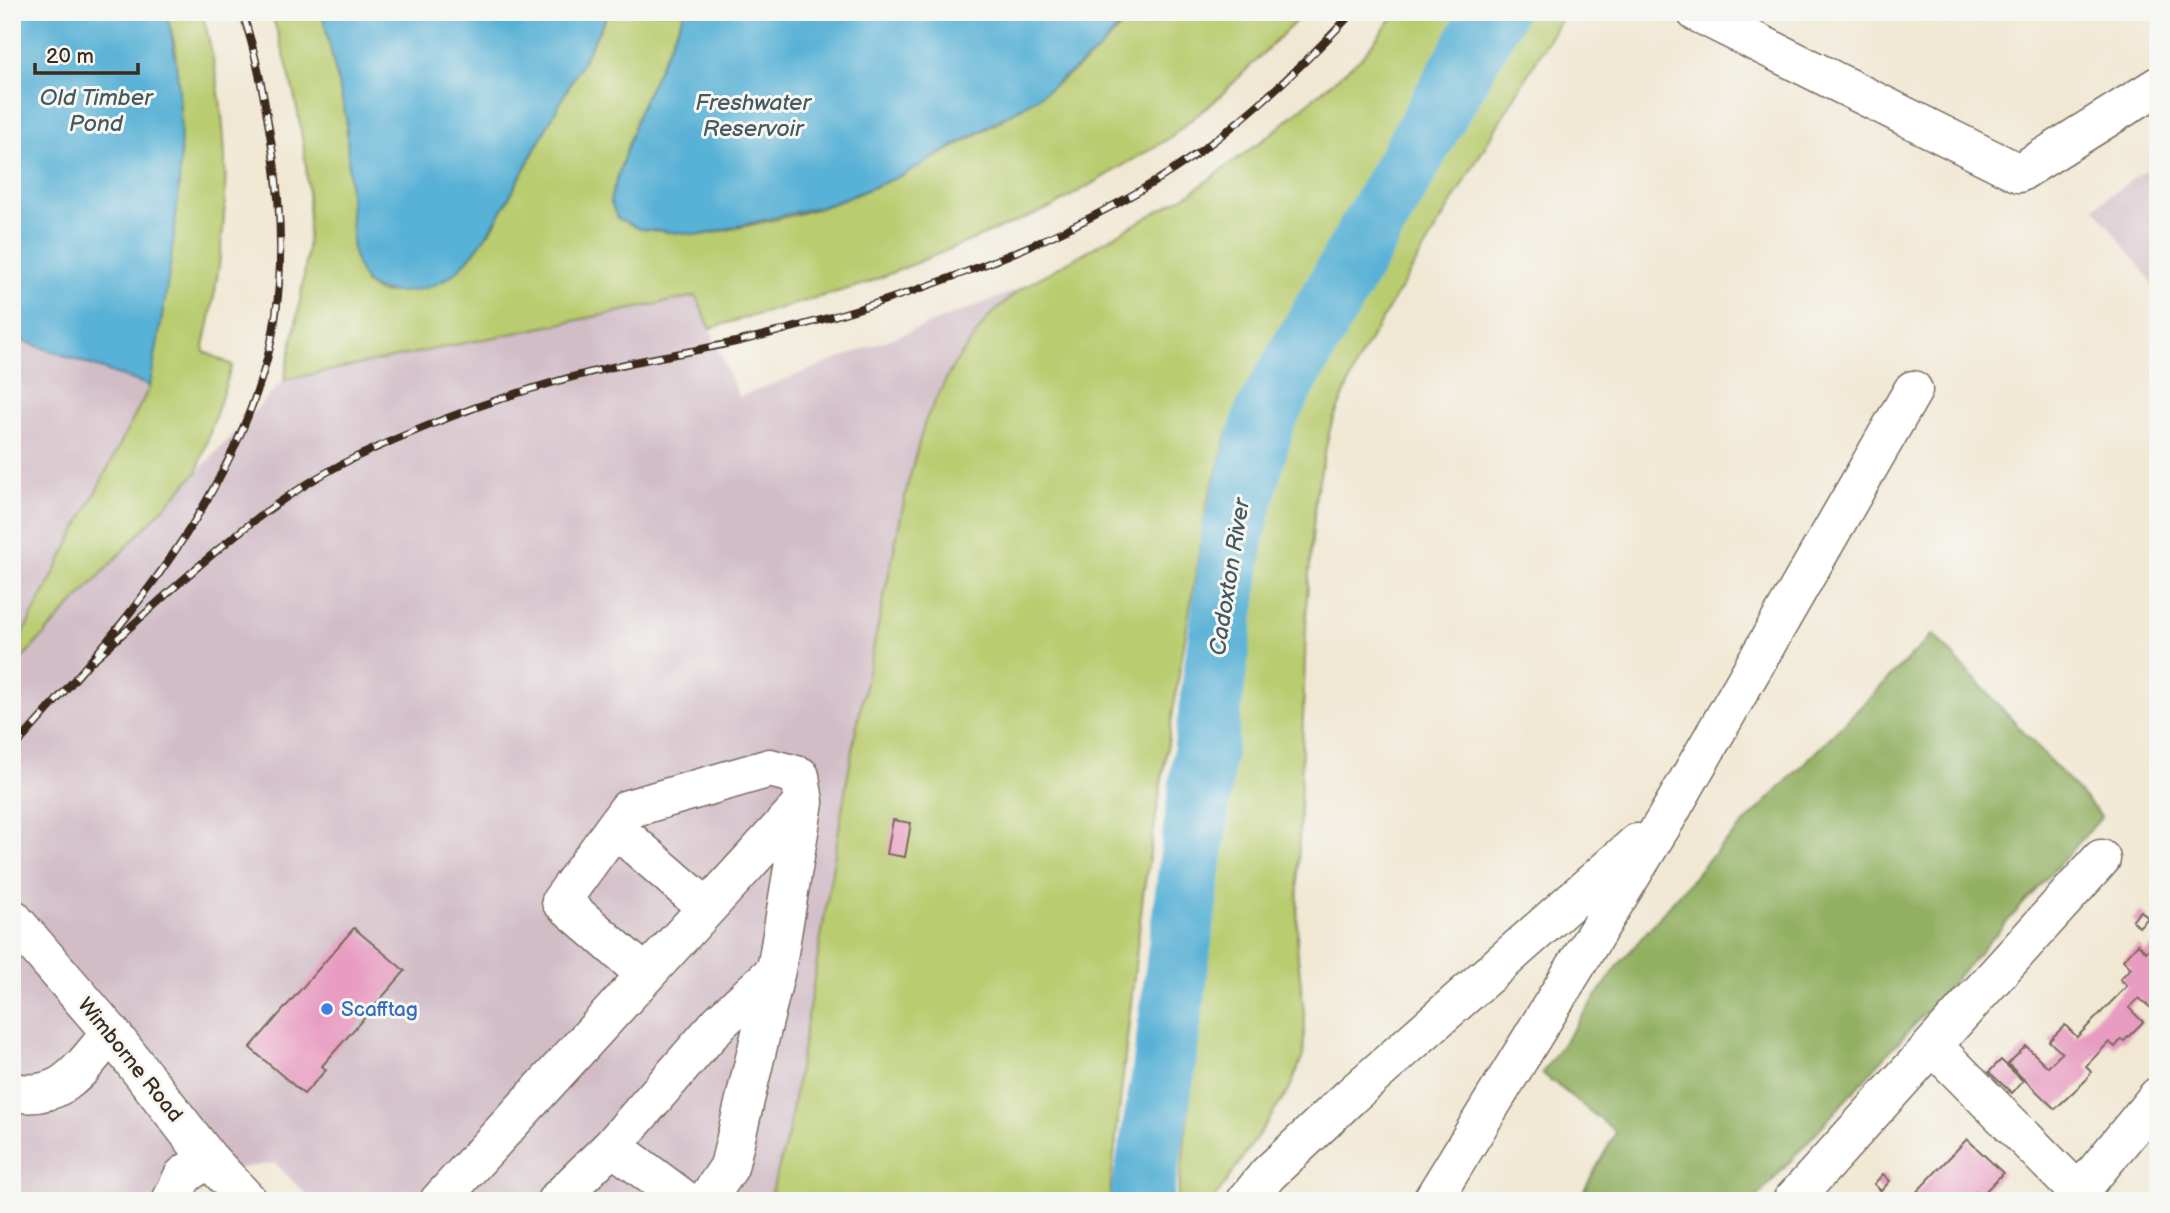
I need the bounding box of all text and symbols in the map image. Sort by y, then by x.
scale bar [35,32,138,76]
text: 20 m [46,44,94,69]
water label: Old Timber Pond [40,84,154,138]
water label: Freshwater Reservoir [695,89,812,143]
water label: Cadoxton River [1204,495,1257,658]
street label: Wimborne Road [72,993,188,1127]
place label: Scafftag [341,997,418,1022]
marker: Scafftag [319,1001,335,1017]

